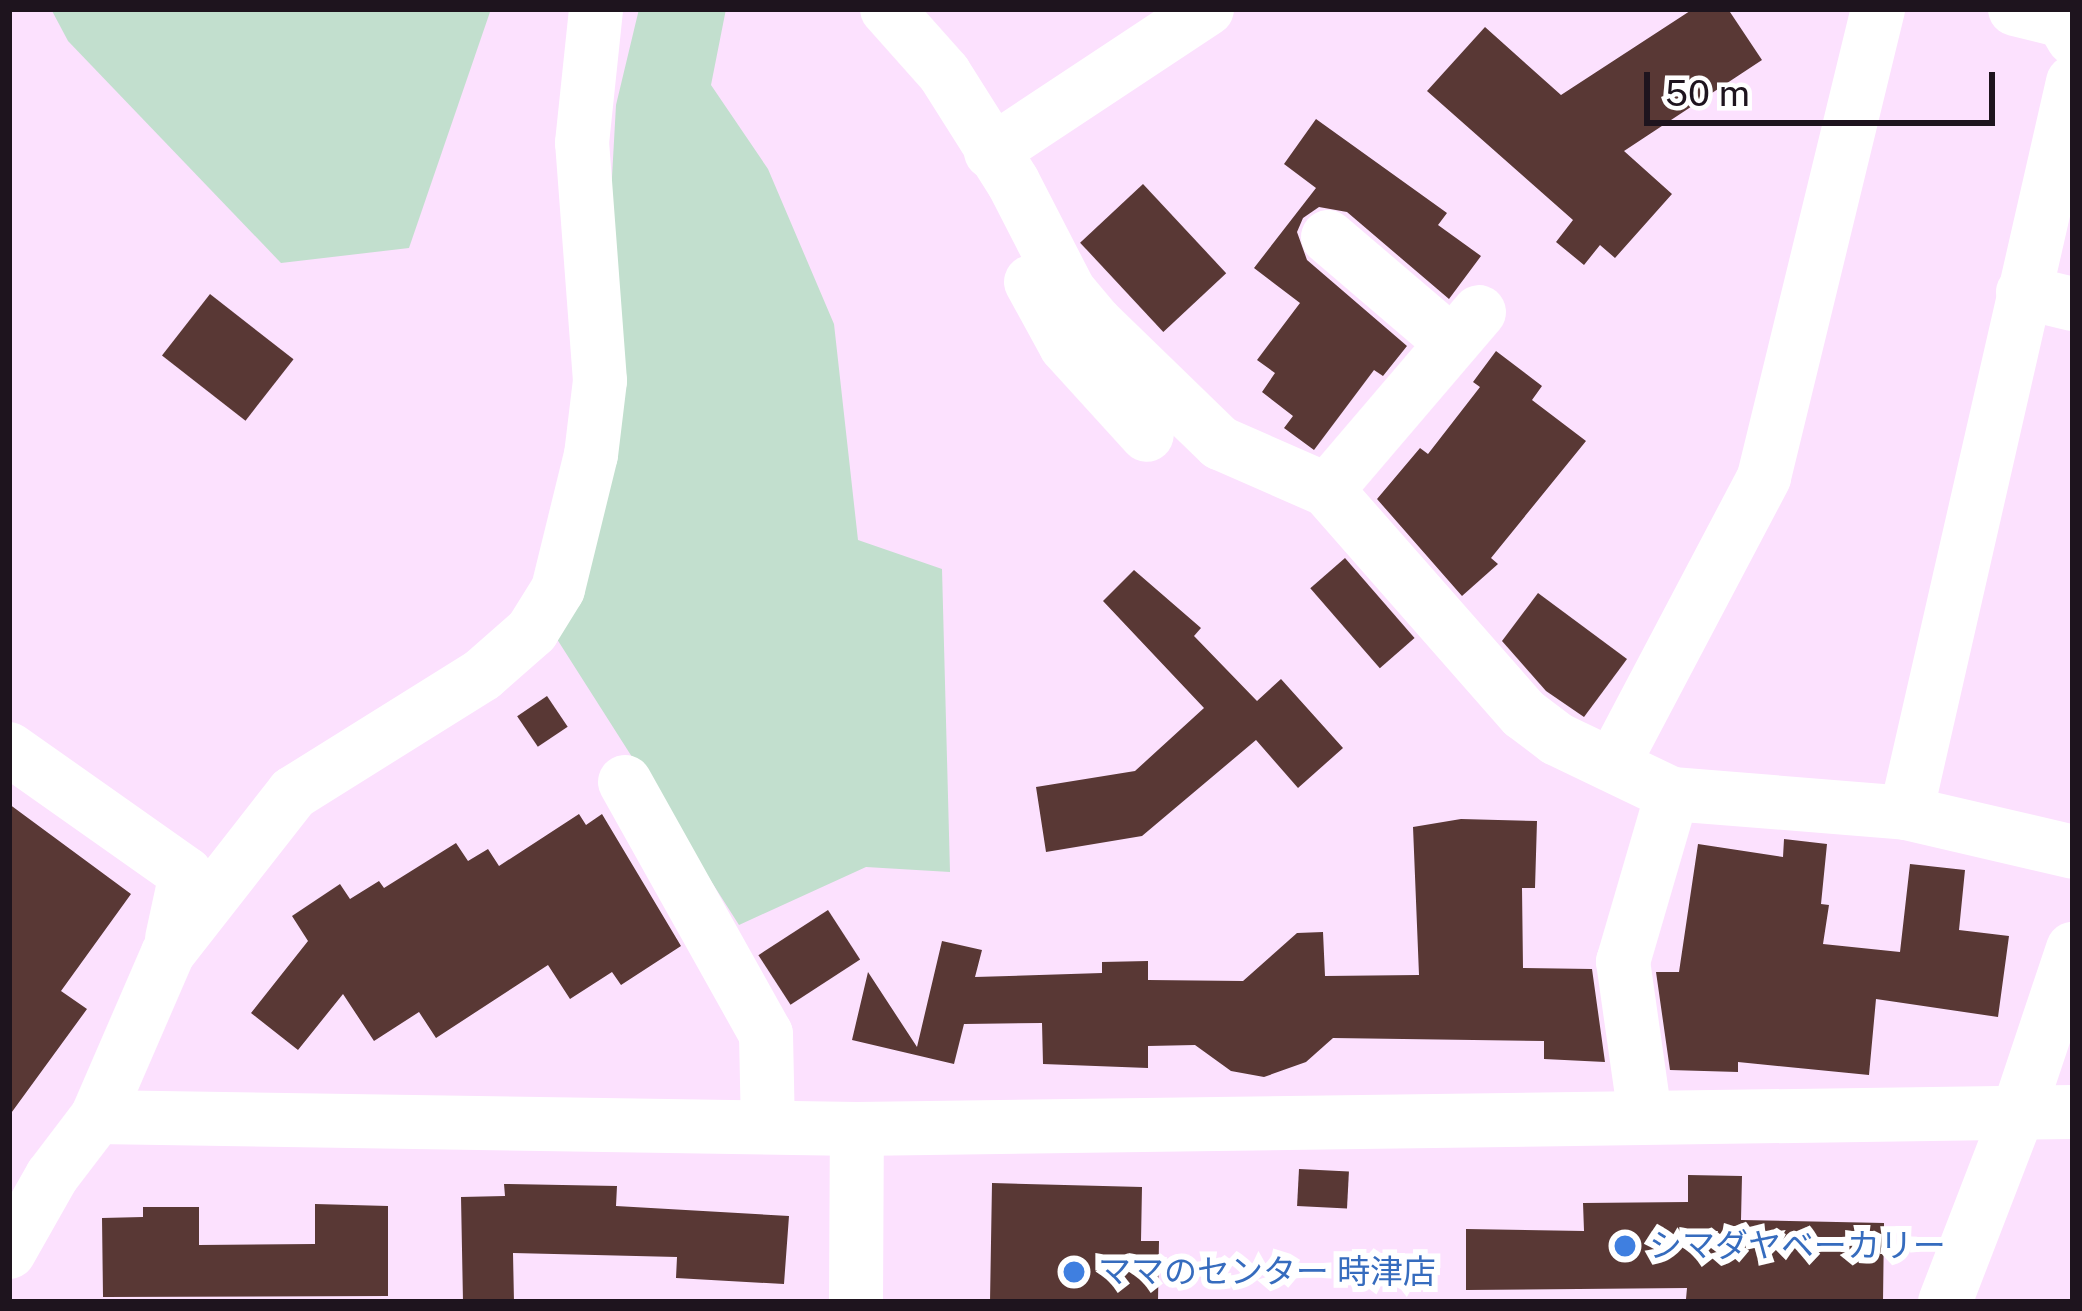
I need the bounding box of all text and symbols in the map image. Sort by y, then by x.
scale bar [1650,48,2001,122]
text: 50 m [1665,72,1750,114]
place label: シマダヤベーカリー [1649,1226,1946,1266]
marker: シマダヤベーカリー [1612,1233,1638,1259]
place label: ママのセンター 時津店 [1098,1252,1436,1292]
marker: ママのセンター 時津店 [1061,1259,1087,1285]

